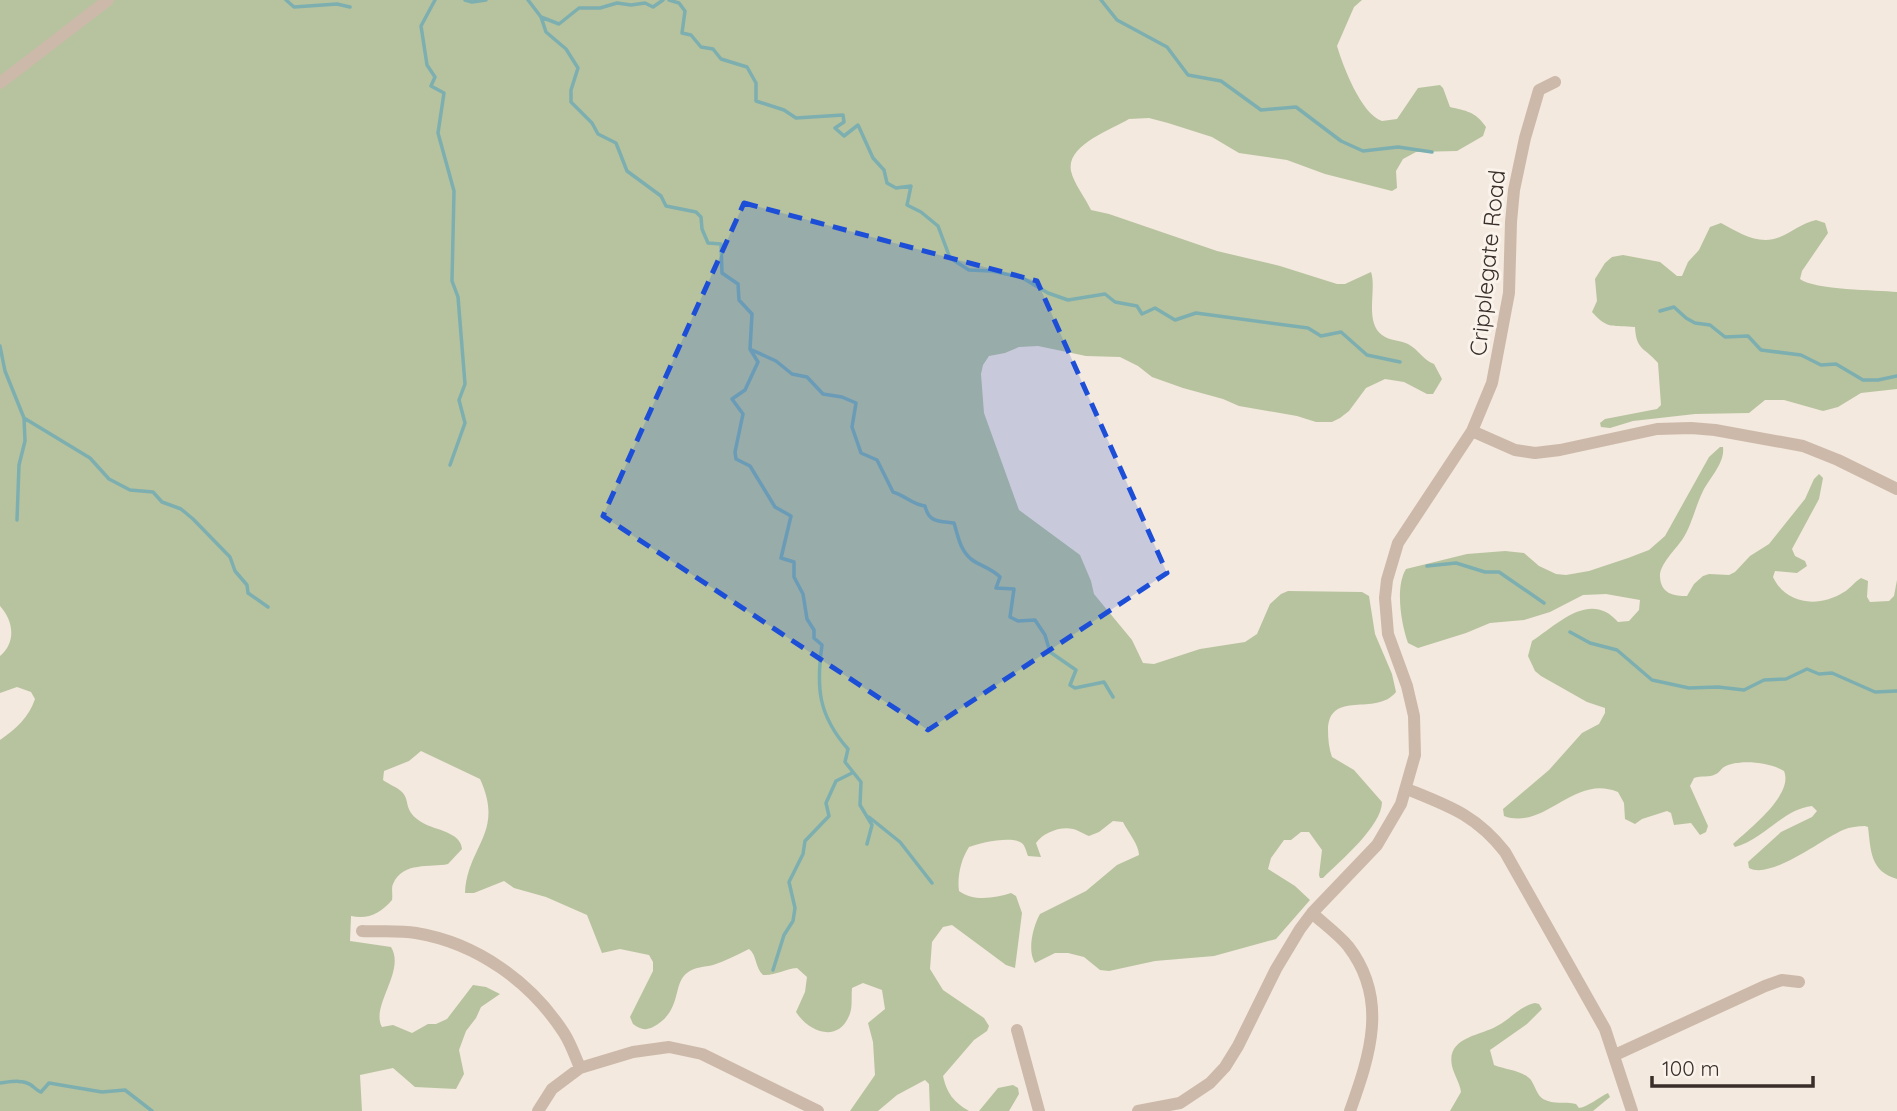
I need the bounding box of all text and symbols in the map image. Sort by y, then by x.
street label: Cripplegate Road [1463,169,1511,357]
scale bar [1652,1044,1813,1088]
text: 100 m [1662,1055,1720,1081]

